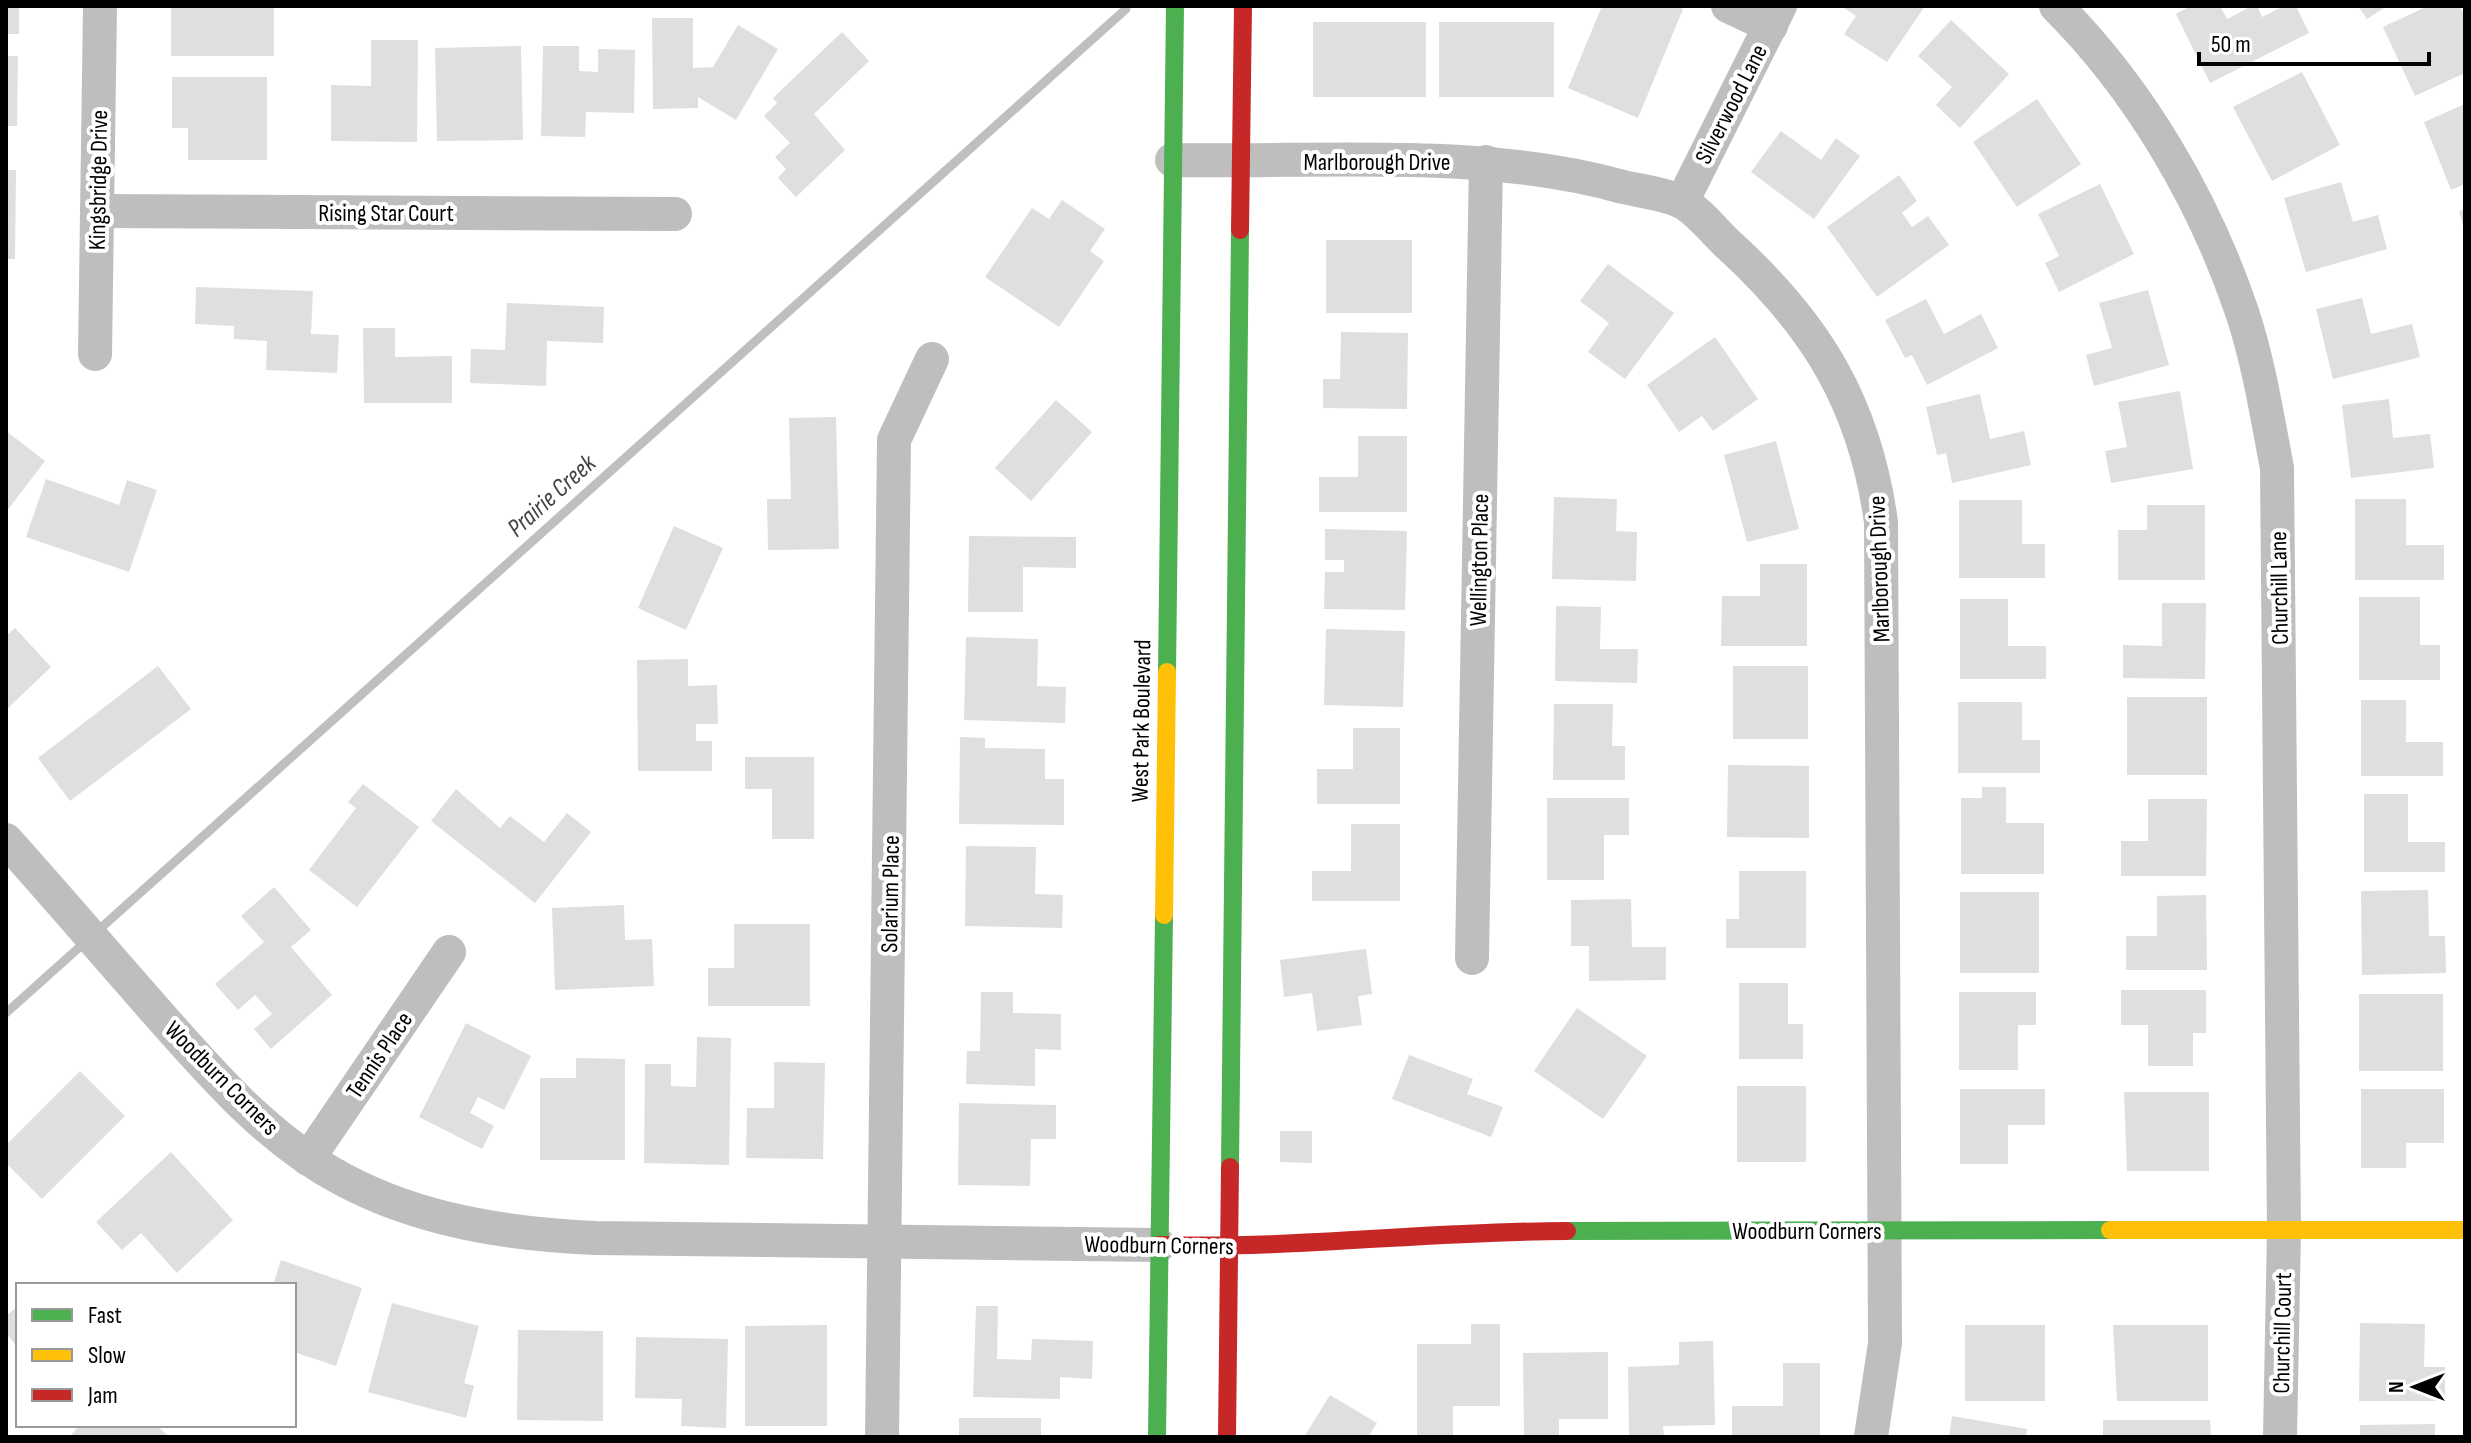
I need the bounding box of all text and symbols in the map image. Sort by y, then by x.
scale bar [2199,16,2429,66]
text: 50 m [2211,30,2251,59]
street label: Silverwood Lane [1689,40,1774,169]
street label: Kingsbridge Drive [83,110,114,250]
street label: Marlborough Drive [1304,148,1450,177]
street label: Rising Star Court [318,199,454,228]
water label: Prairie Creek [501,447,604,544]
street label: Wellington Place [1464,493,1495,627]
street label: Marlborough Drive [1862,495,1897,643]
street label: Churchill Lane [2264,531,2295,645]
street label: West Park Boulevard [1126,639,1157,803]
street label: Solarium Place [875,835,906,953]
street label: Tennis Place [340,1006,419,1104]
street label: Woodburn Corners [159,1015,285,1141]
street label: Woodburn Corners [1732,1217,1882,1246]
street label: Woodburn Corners [1084,1230,1234,1261]
street label: Churchill Court [2267,1272,2298,1394]
legend [16,1283,296,1427]
text: Fast [88,1301,122,1330]
text: Slow [88,1341,126,1370]
north arrow [2375,1347,2455,1427]
text: Jam [87,1381,118,1410]
text: N [2383,1381,2410,1393]

